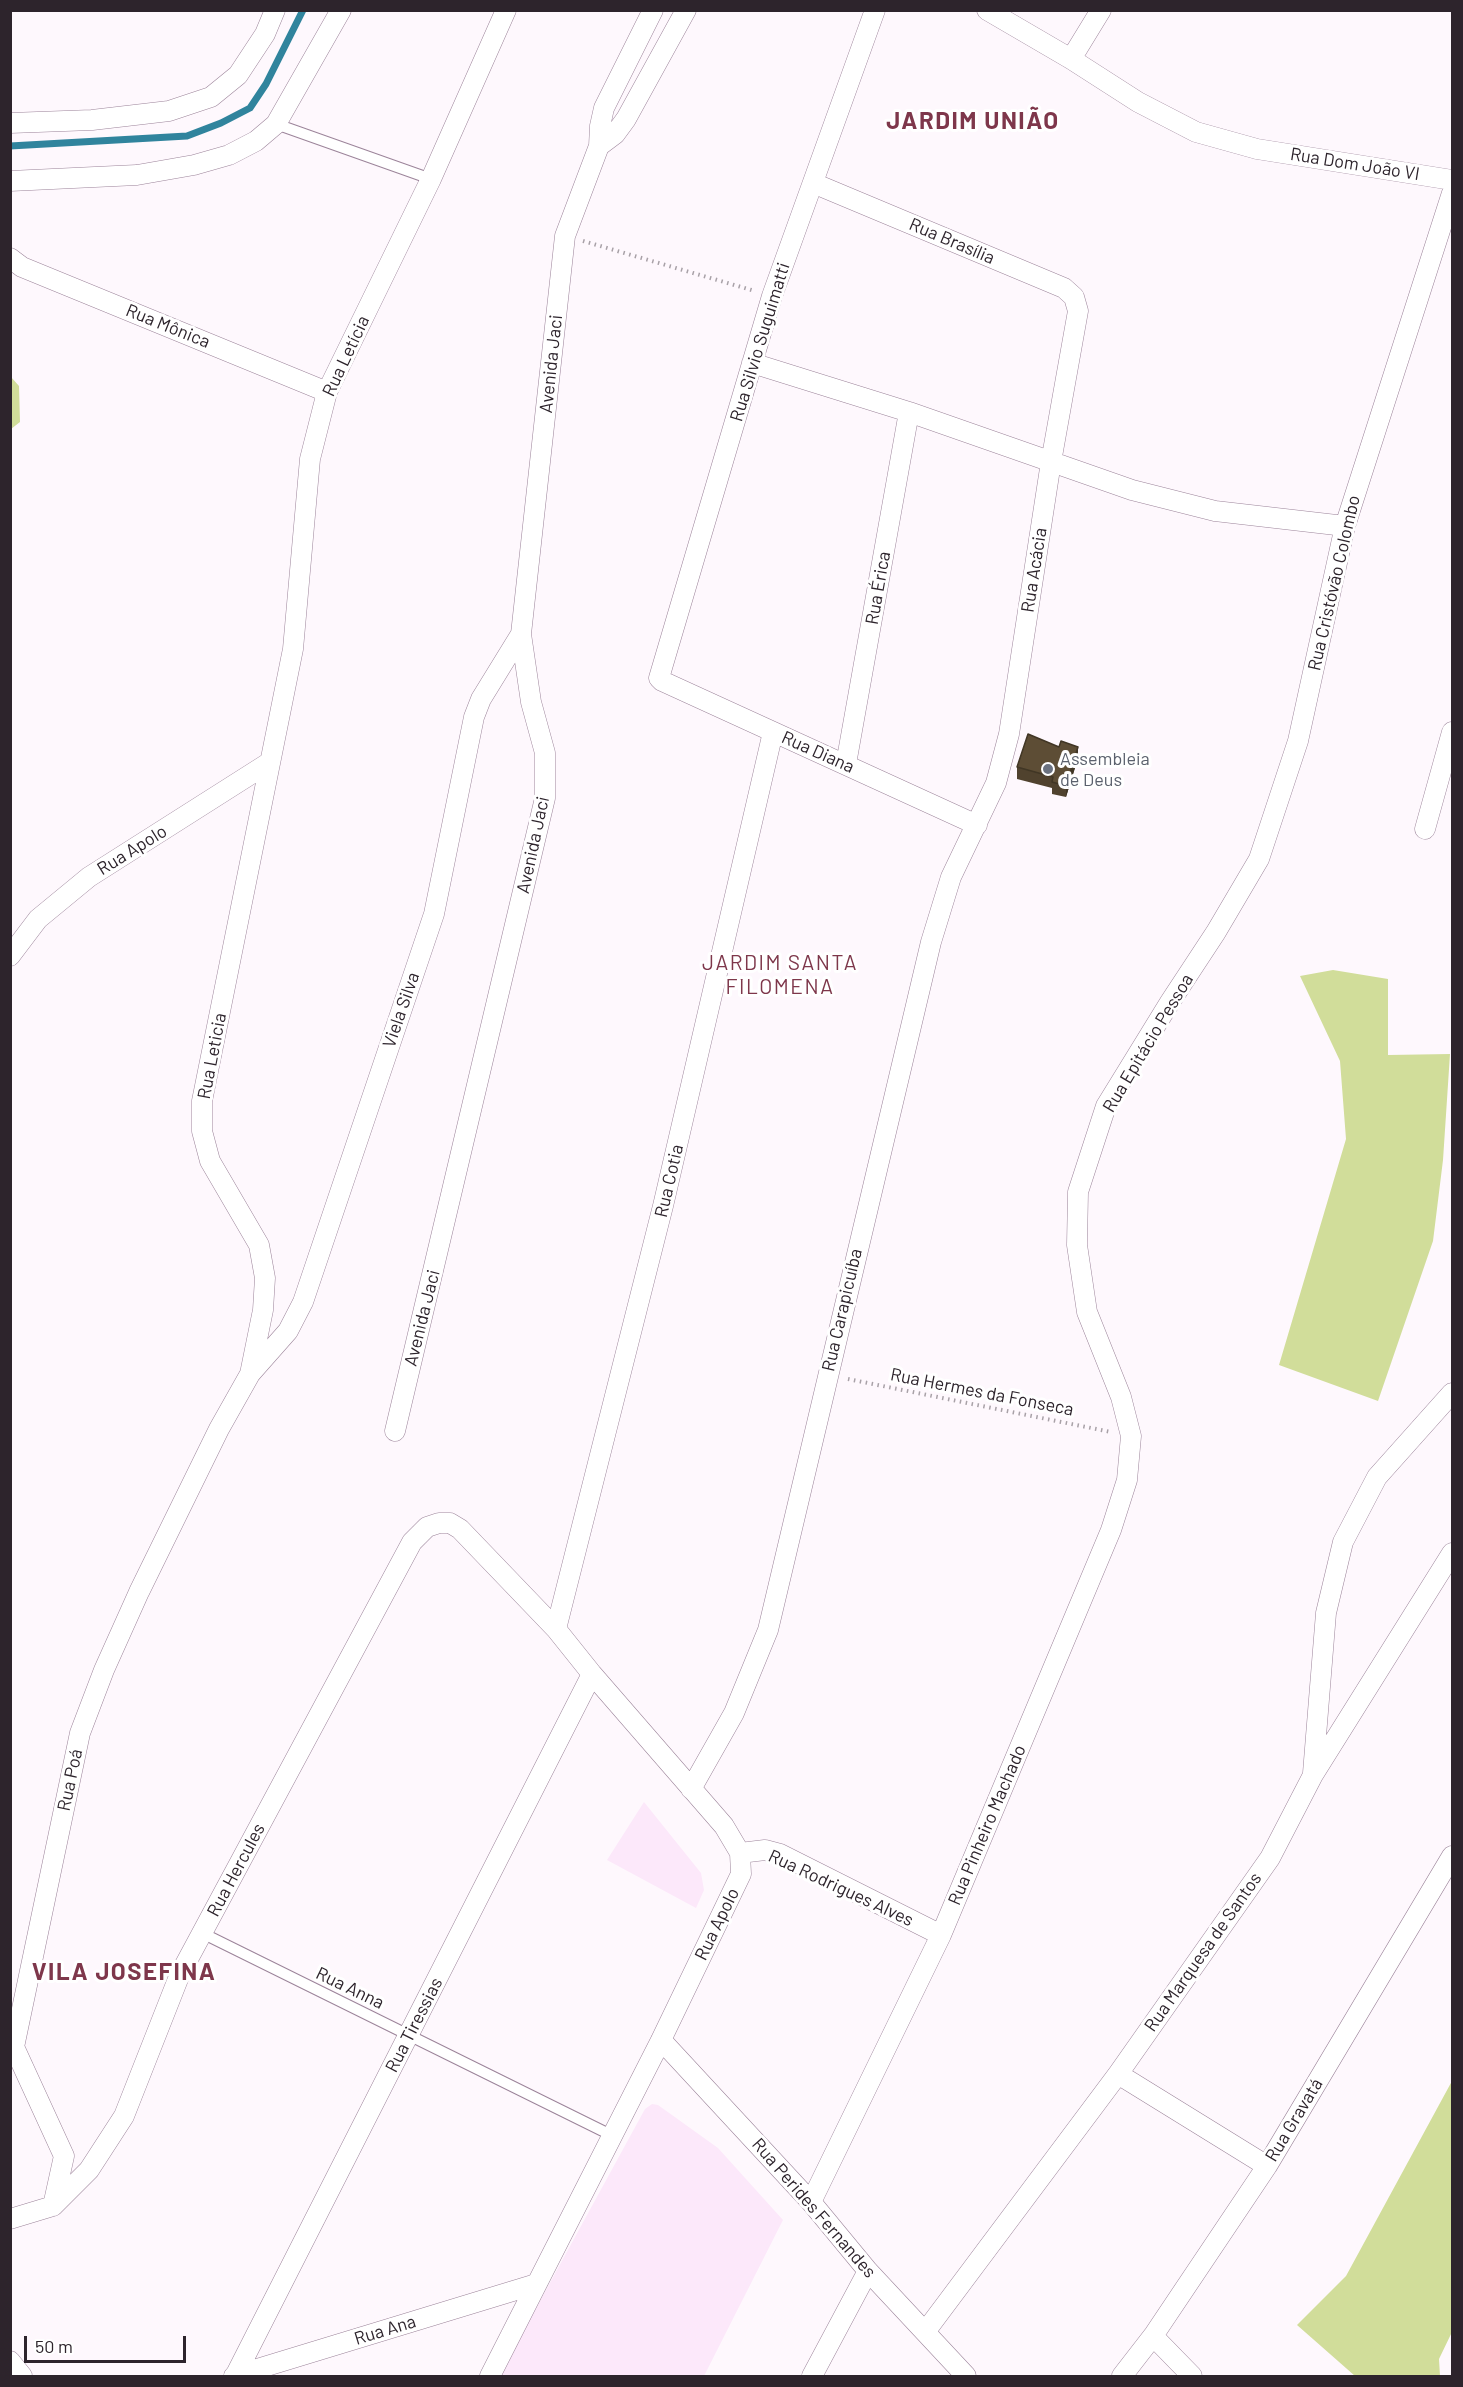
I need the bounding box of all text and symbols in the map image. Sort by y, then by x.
district label: JARDIM UNIÃO [886,107,1060,135]
street label: Rua Dom João VI [1289,143,1421,185]
street label: Rua Brasília [906,213,998,269]
street label: Rua Silvio Suguimatti [726,260,794,424]
street label: Rua Mônica [123,299,213,353]
street label: Rua Letícia [318,312,374,400]
street label: Avenida Jaci [535,314,567,414]
street label: Rua Cristóvão Colombo [1303,493,1365,673]
street label: Rua Acácia [1017,526,1051,614]
street label: Rua Érica [861,550,895,626]
street label: Rua Diana [778,726,858,778]
place label: Assembleia de Deus [1060,748,1150,790]
marker: Assembleia de Deus [1041,762,1055,776]
street label: Avenida Jaci [512,794,554,896]
street label: Rua Apolo [93,820,171,880]
district label: JARDIM SANTA FILOMENA [702,950,858,1000]
street label: Viela Silva [378,969,424,1051]
street label: Rua Epitácio Pessoa [1098,970,1198,1116]
street label: Rua Leticia [193,1011,231,1101]
street label: Rua Cotia [650,1142,688,1220]
street label: Rua Carapicuíba [817,1246,867,1374]
street label: Avenida Jaci [400,1267,444,1369]
street label: Rua Hermes da Fonseca [889,1364,1075,1420]
street label: Rua Pinheiro Machado [943,1742,1031,1908]
street label: Rua Poá [53,1747,87,1813]
street label: Rua Hercules [202,1820,270,1920]
street label: Rua Rodrigues Alves [765,1845,917,1931]
street label: Rua Marquesa de Santos [1140,1868,1266,2036]
street label: Rua Apolo [690,1884,744,1964]
district label: VILA JOSEFINA [32,1958,216,1986]
street label: Rua Anna [312,1962,388,2014]
street label: Rua Tiressias [381,1974,447,2076]
street label: Rua Gravatá [1261,2074,1327,2166]
street label: Rua Perides Fernandes [747,2134,881,2282]
street label: Rua Ana [352,2310,418,2350]
scale bar [27,2324,189,2362]
text: 50 m [35,2335,73,2357]

